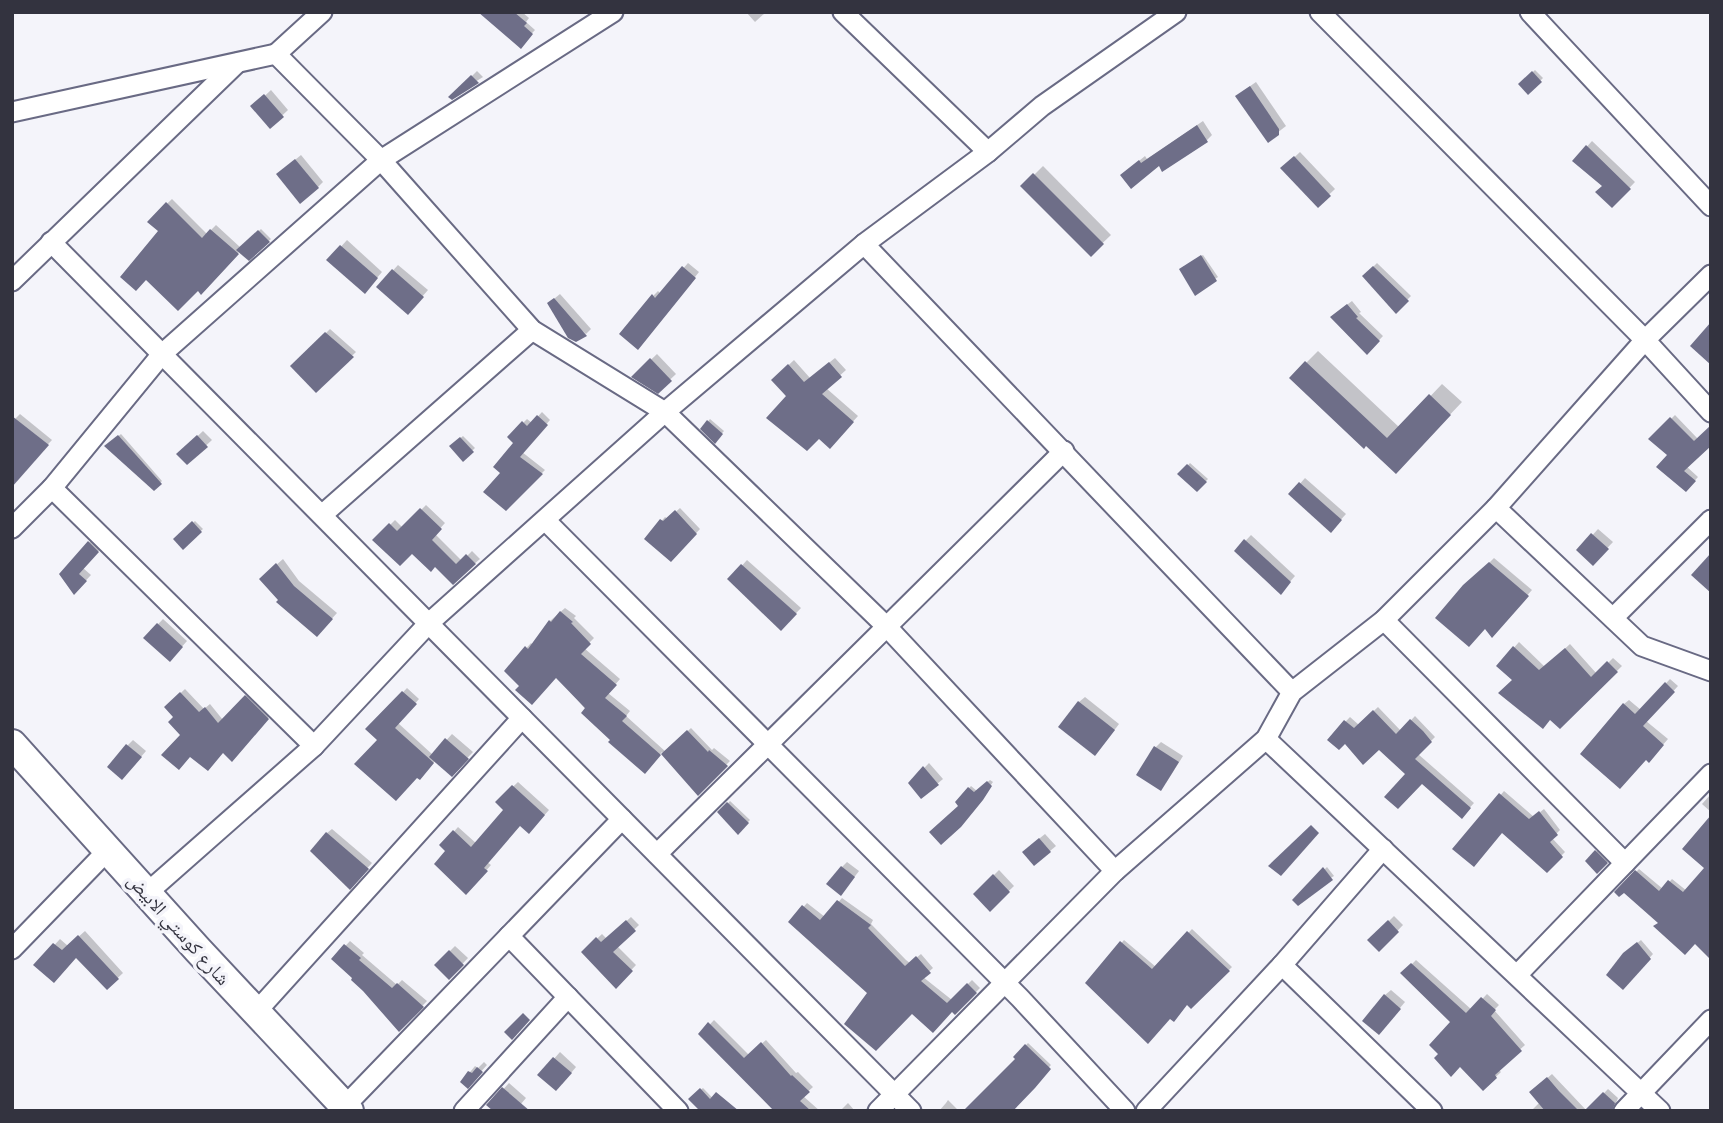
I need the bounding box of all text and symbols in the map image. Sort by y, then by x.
street label: شارع كوستي الابيض [120,869,235,992]

